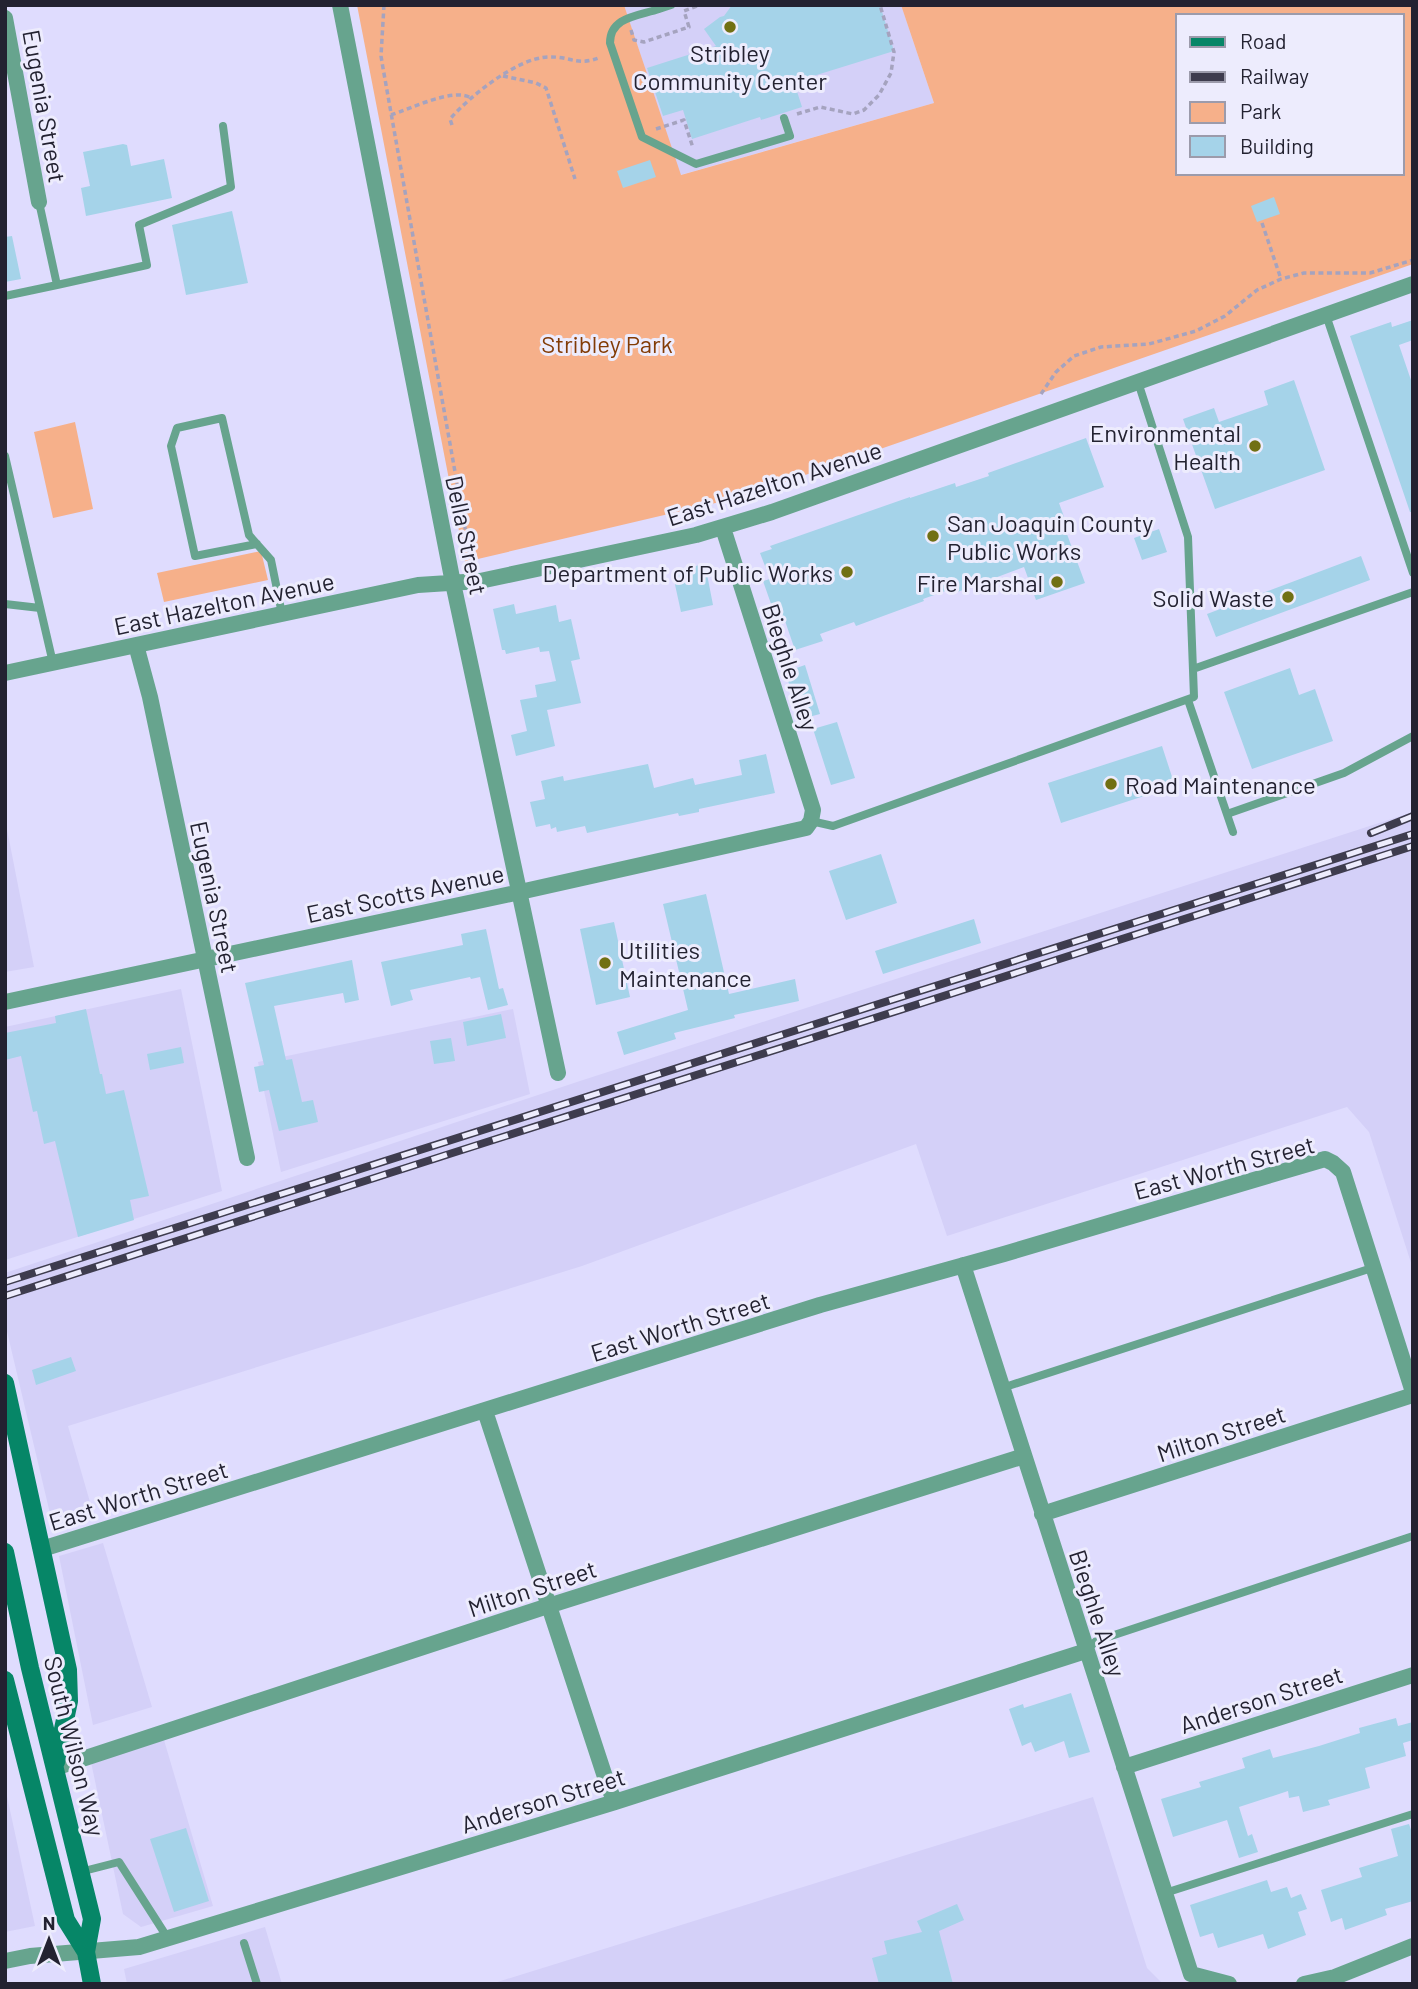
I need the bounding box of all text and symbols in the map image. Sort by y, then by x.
legend [1176,14,1404,175]
marker: Stribley Community Center [722,19,738,35]
street label: Eugenia Street [17,27,73,185]
text: Road [1240,28,1286,53]
place label: Stribley Community Center [633,38,827,95]
text: Railway [1240,63,1309,88]
text: Park [1240,98,1281,123]
text: Building [1240,133,1314,158]
park label: Stribley Park [541,329,673,358]
place label: Environmental Health [1090,418,1241,475]
street label: East Hazelton Avenue [663,435,885,531]
marker: Environmental Health [1247,438,1263,454]
street label: Della Street [440,473,494,597]
place label: San Joaquin County Public Works [947,508,1153,565]
marker: San Joaquin County Public Works [925,528,941,544]
place label: Department of Public Works [543,558,833,587]
marker: Department of Public Works [839,564,855,580]
street label: East Hazelton Avenue [111,566,337,640]
place label: Fire Marshal [917,568,1043,597]
marker: Fire Marshal [1049,574,1065,590]
place label: Solid Waste [1152,583,1274,612]
marker: Solid Waste [1280,589,1296,605]
street label: Bieghle Alley [757,600,825,734]
place label: Road Maintenance [1125,770,1316,799]
marker: Road Maintenance [1103,776,1119,792]
street label: Eugenia Street [185,818,245,976]
street label: East Scotts Avenue [304,858,506,928]
place label: Utilities Maintenance [619,935,752,992]
marker: Utilities Maintenance [597,955,613,971]
street label: East Worth Street [1130,1129,1318,1205]
street label: East Worth Street [587,1285,773,1367]
street label: Milton Street [1153,1399,1289,1467]
street label: East Worth Street [45,1454,231,1536]
street label: Bieghle Alley [1064,1546,1132,1680]
street label: Milton Street [464,1554,600,1622]
street label: South Wilson Way [39,1653,111,1839]
street label: Anderson Street [1176,1659,1346,1739]
street label: Anderson Street [458,1761,628,1839]
north arrow [14,1905,84,1975]
text: N [43,1911,55,1934]

